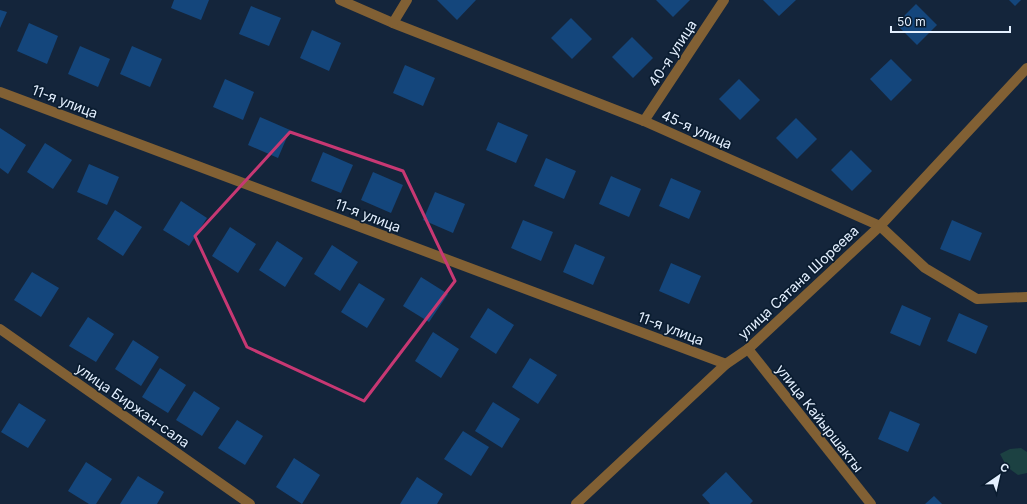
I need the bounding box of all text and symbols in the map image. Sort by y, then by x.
scale bar [891,8,1010,34]
text: 50 m [897,14,926,29]
street label: 40-я улица [644,17,700,89]
street label: 11-я улица [30,81,100,121]
street label: 45-я улица [659,106,735,152]
street label: 11-я улица [333,195,403,235]
street label: улица Сатана Шореева [734,222,862,342]
street label: 11-я улица [636,308,706,348]
street label: улица Биржан-сала [73,359,193,451]
street label: улица Кайыршакты [773,361,867,475]
north arrow [979,456,1019,496]
text: С [997,460,1012,476]

